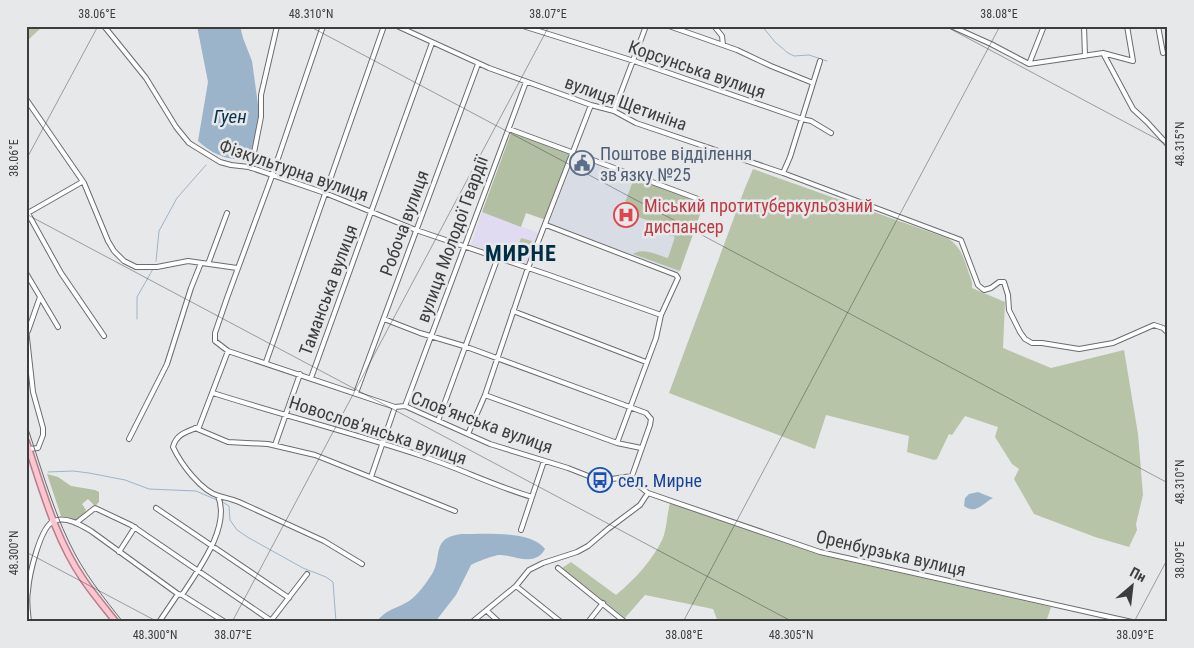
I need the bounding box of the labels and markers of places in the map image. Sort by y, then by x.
place label: Поштове відділення зв'язку №25 [600,143,752,185]
public building icon: Поштове відділення зв'язку №25 [569,150,595,176]
place label: Міський протитуберкульозний диспансер [644,195,873,237]
hospital icon: Міський протитуберкульозний диспансер [613,202,639,228]
bus stop icon: сел. Мирне [587,467,613,493]
place label: сел. Мирне [618,470,702,491]

